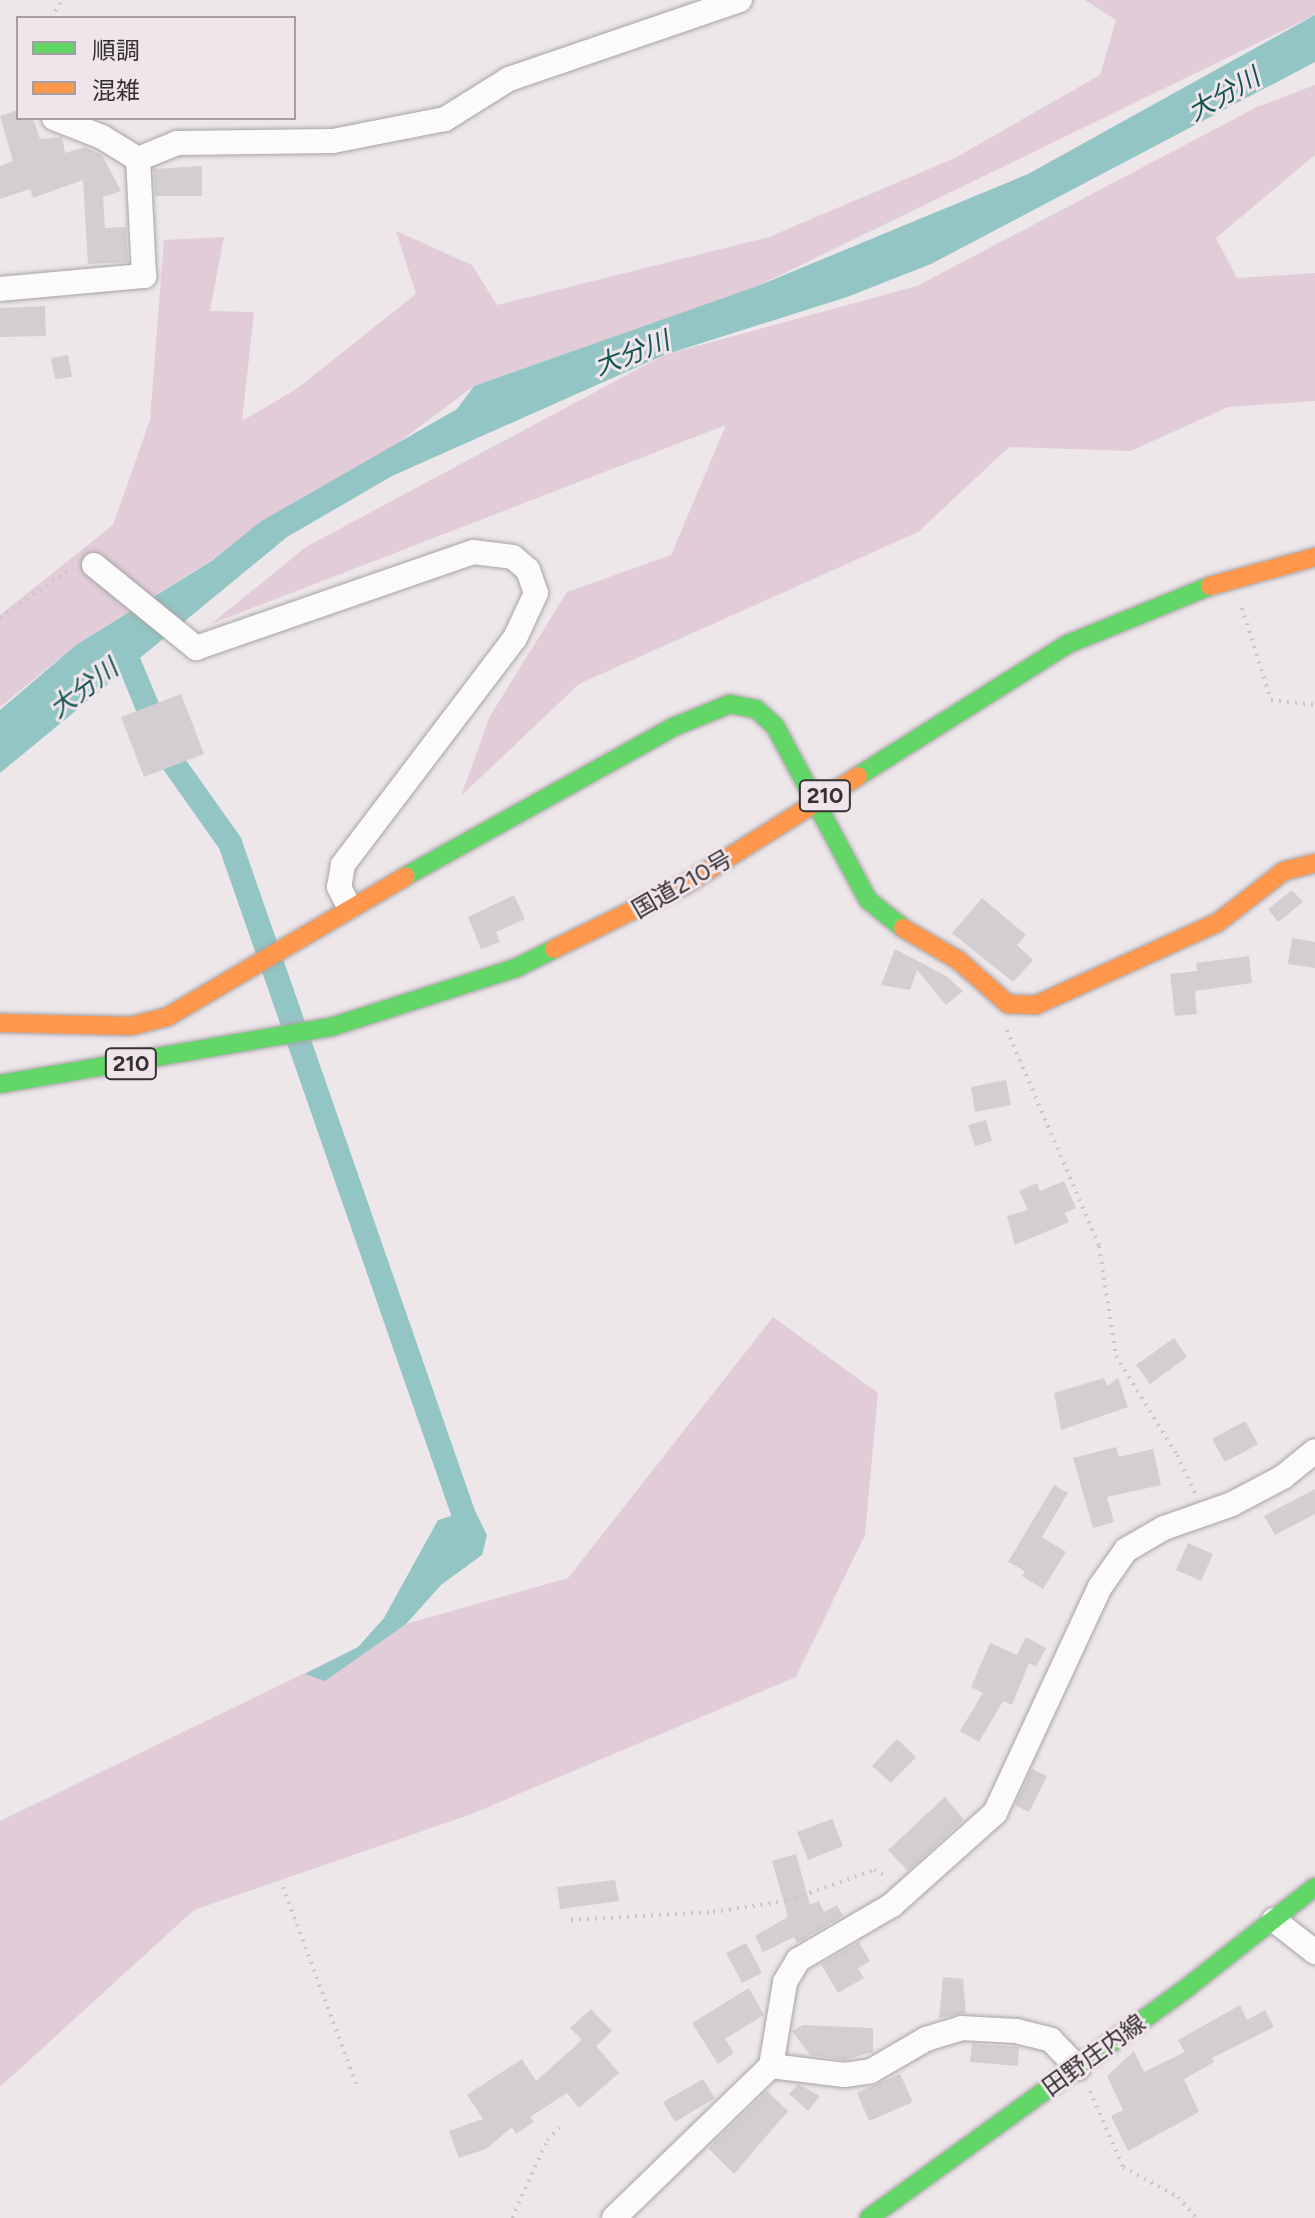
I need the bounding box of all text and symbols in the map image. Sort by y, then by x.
legend [16,16,296,120]
text: 順調 [92,36,140,65]
water label: 大分川 [1182,62,1266,128]
text: 混雑 [92,76,140,105]
water label: 大分川 [590,325,674,383]
water label: 大分川 [43,653,125,725]
road number: 210 [797,778,853,814]
street label: 国道210号 [627,844,737,924]
road number: 210 [103,1046,159,1082]
street label: 田野庄内線 [1037,2008,1151,2102]

